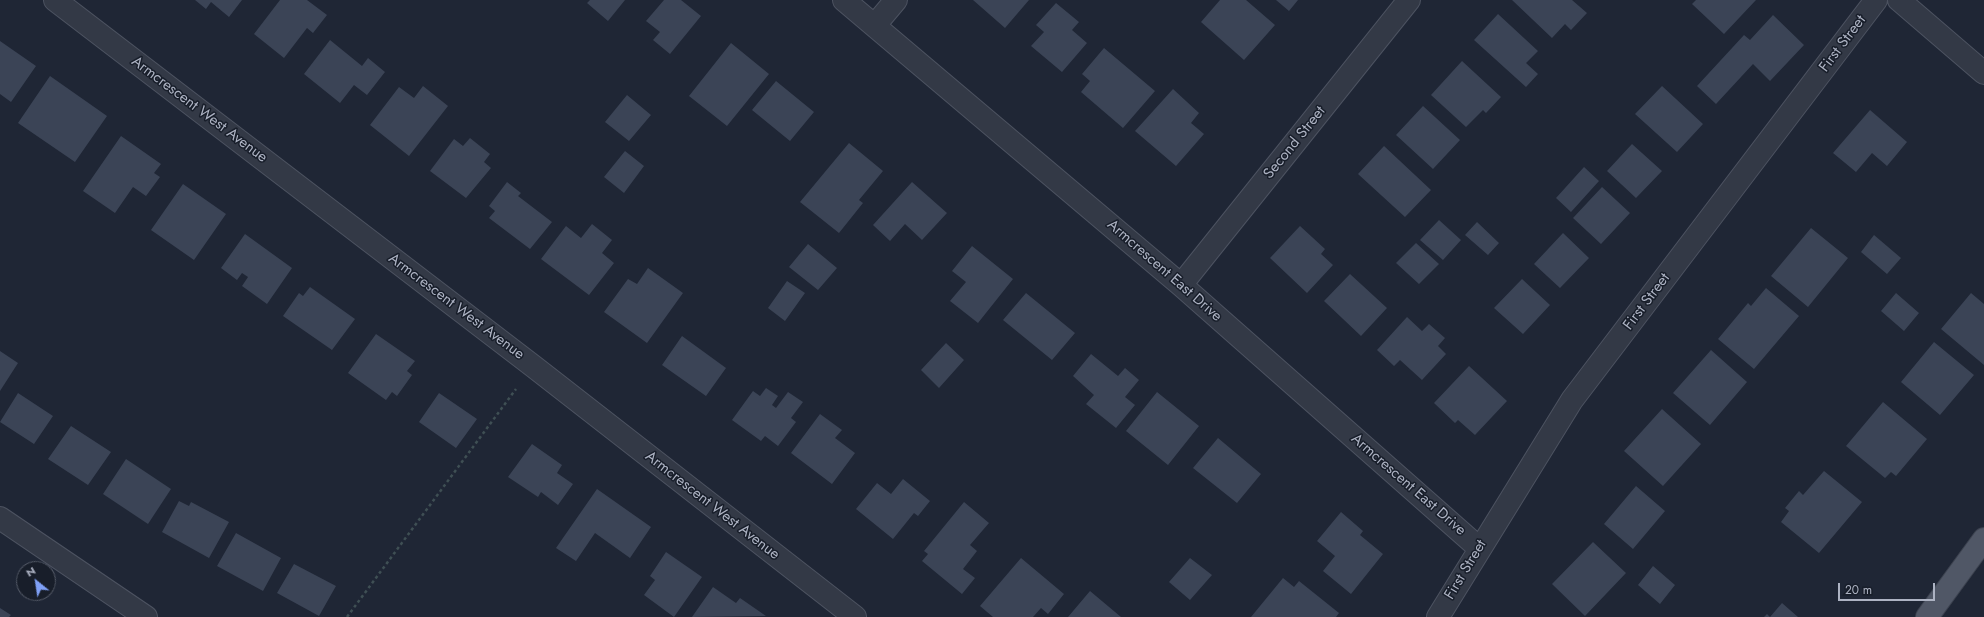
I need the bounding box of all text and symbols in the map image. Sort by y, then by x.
street label: First Street [1816,12,1870,76]
street label: Armcrescent West Avenue [127,53,271,167]
street label: Second Street [1260,103,1330,183]
street label: Armcrescent East Drive [1103,216,1225,326]
street label: Armcrescent West Avenue [384,250,528,364]
street label: First Street [1620,270,1674,334]
street label: Armcrescent East Drive [1347,430,1469,540]
street label: Armcrescent West Avenue [641,448,783,564]
street label: First Street [1441,537,1491,603]
north arrow [16,561,56,601]
text: N [23,562,38,581]
scale bar [1840,575,1937,601]
text: 20 m [1845,581,1872,599]

